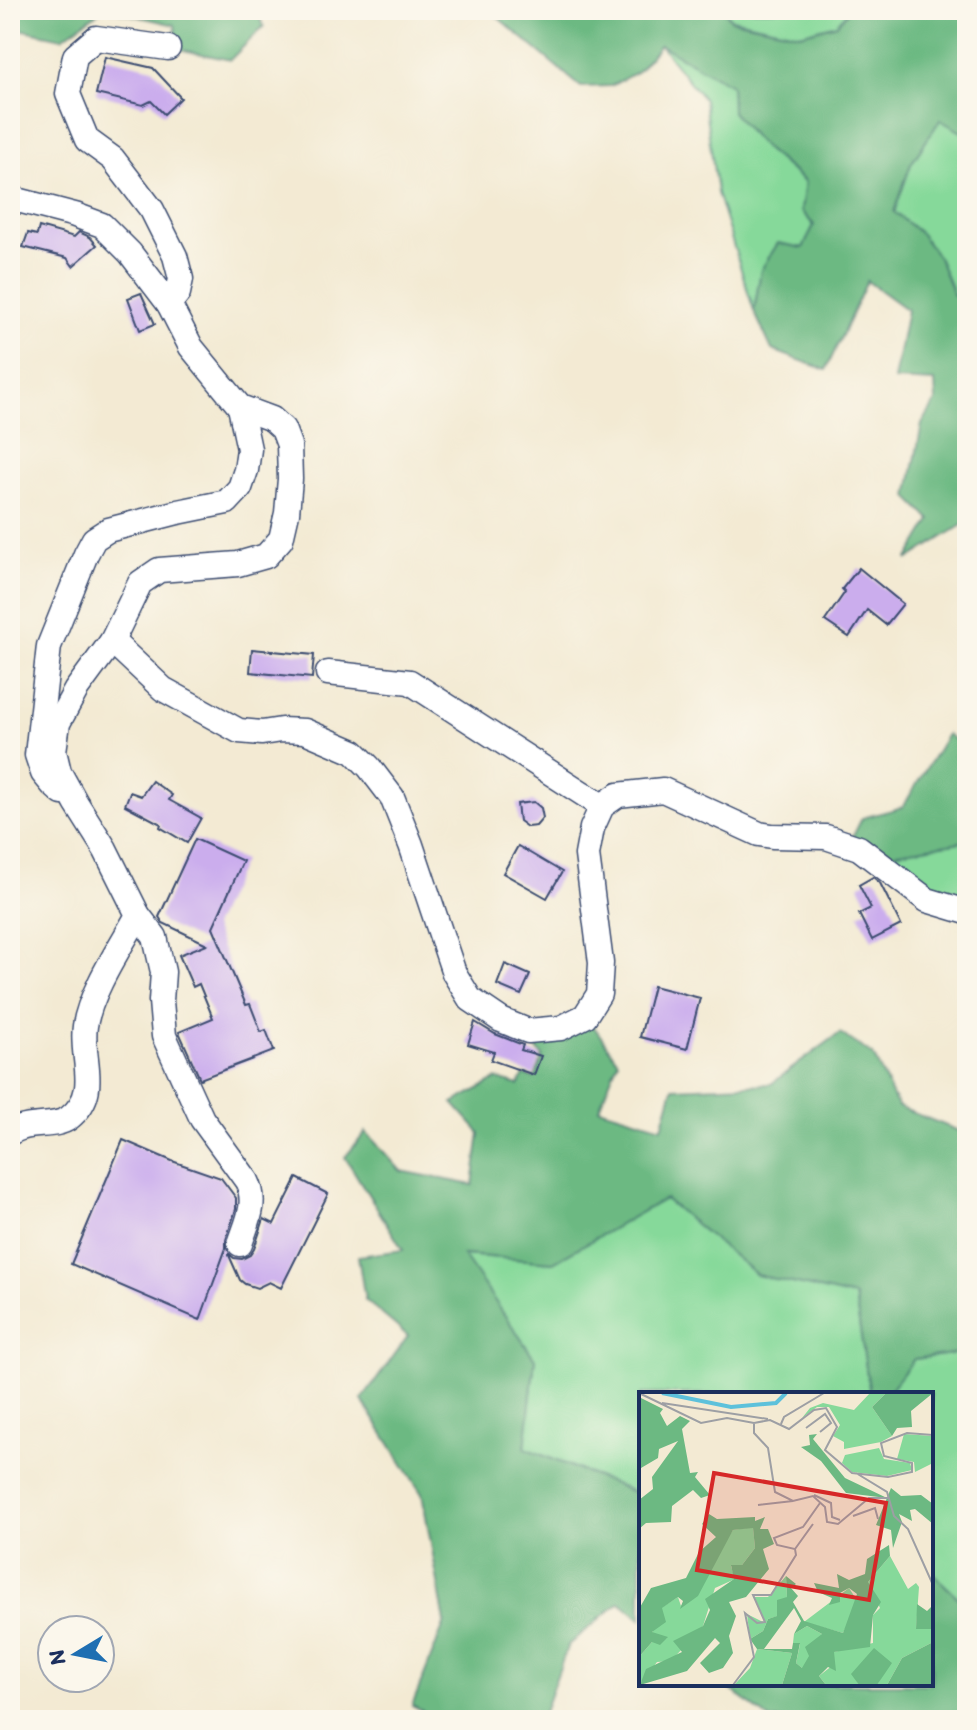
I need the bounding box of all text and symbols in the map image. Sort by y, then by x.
inset map [639,1392,933,1686]
north arrow [36,1614,116,1694]
text: N [42,1648,71,1667]

